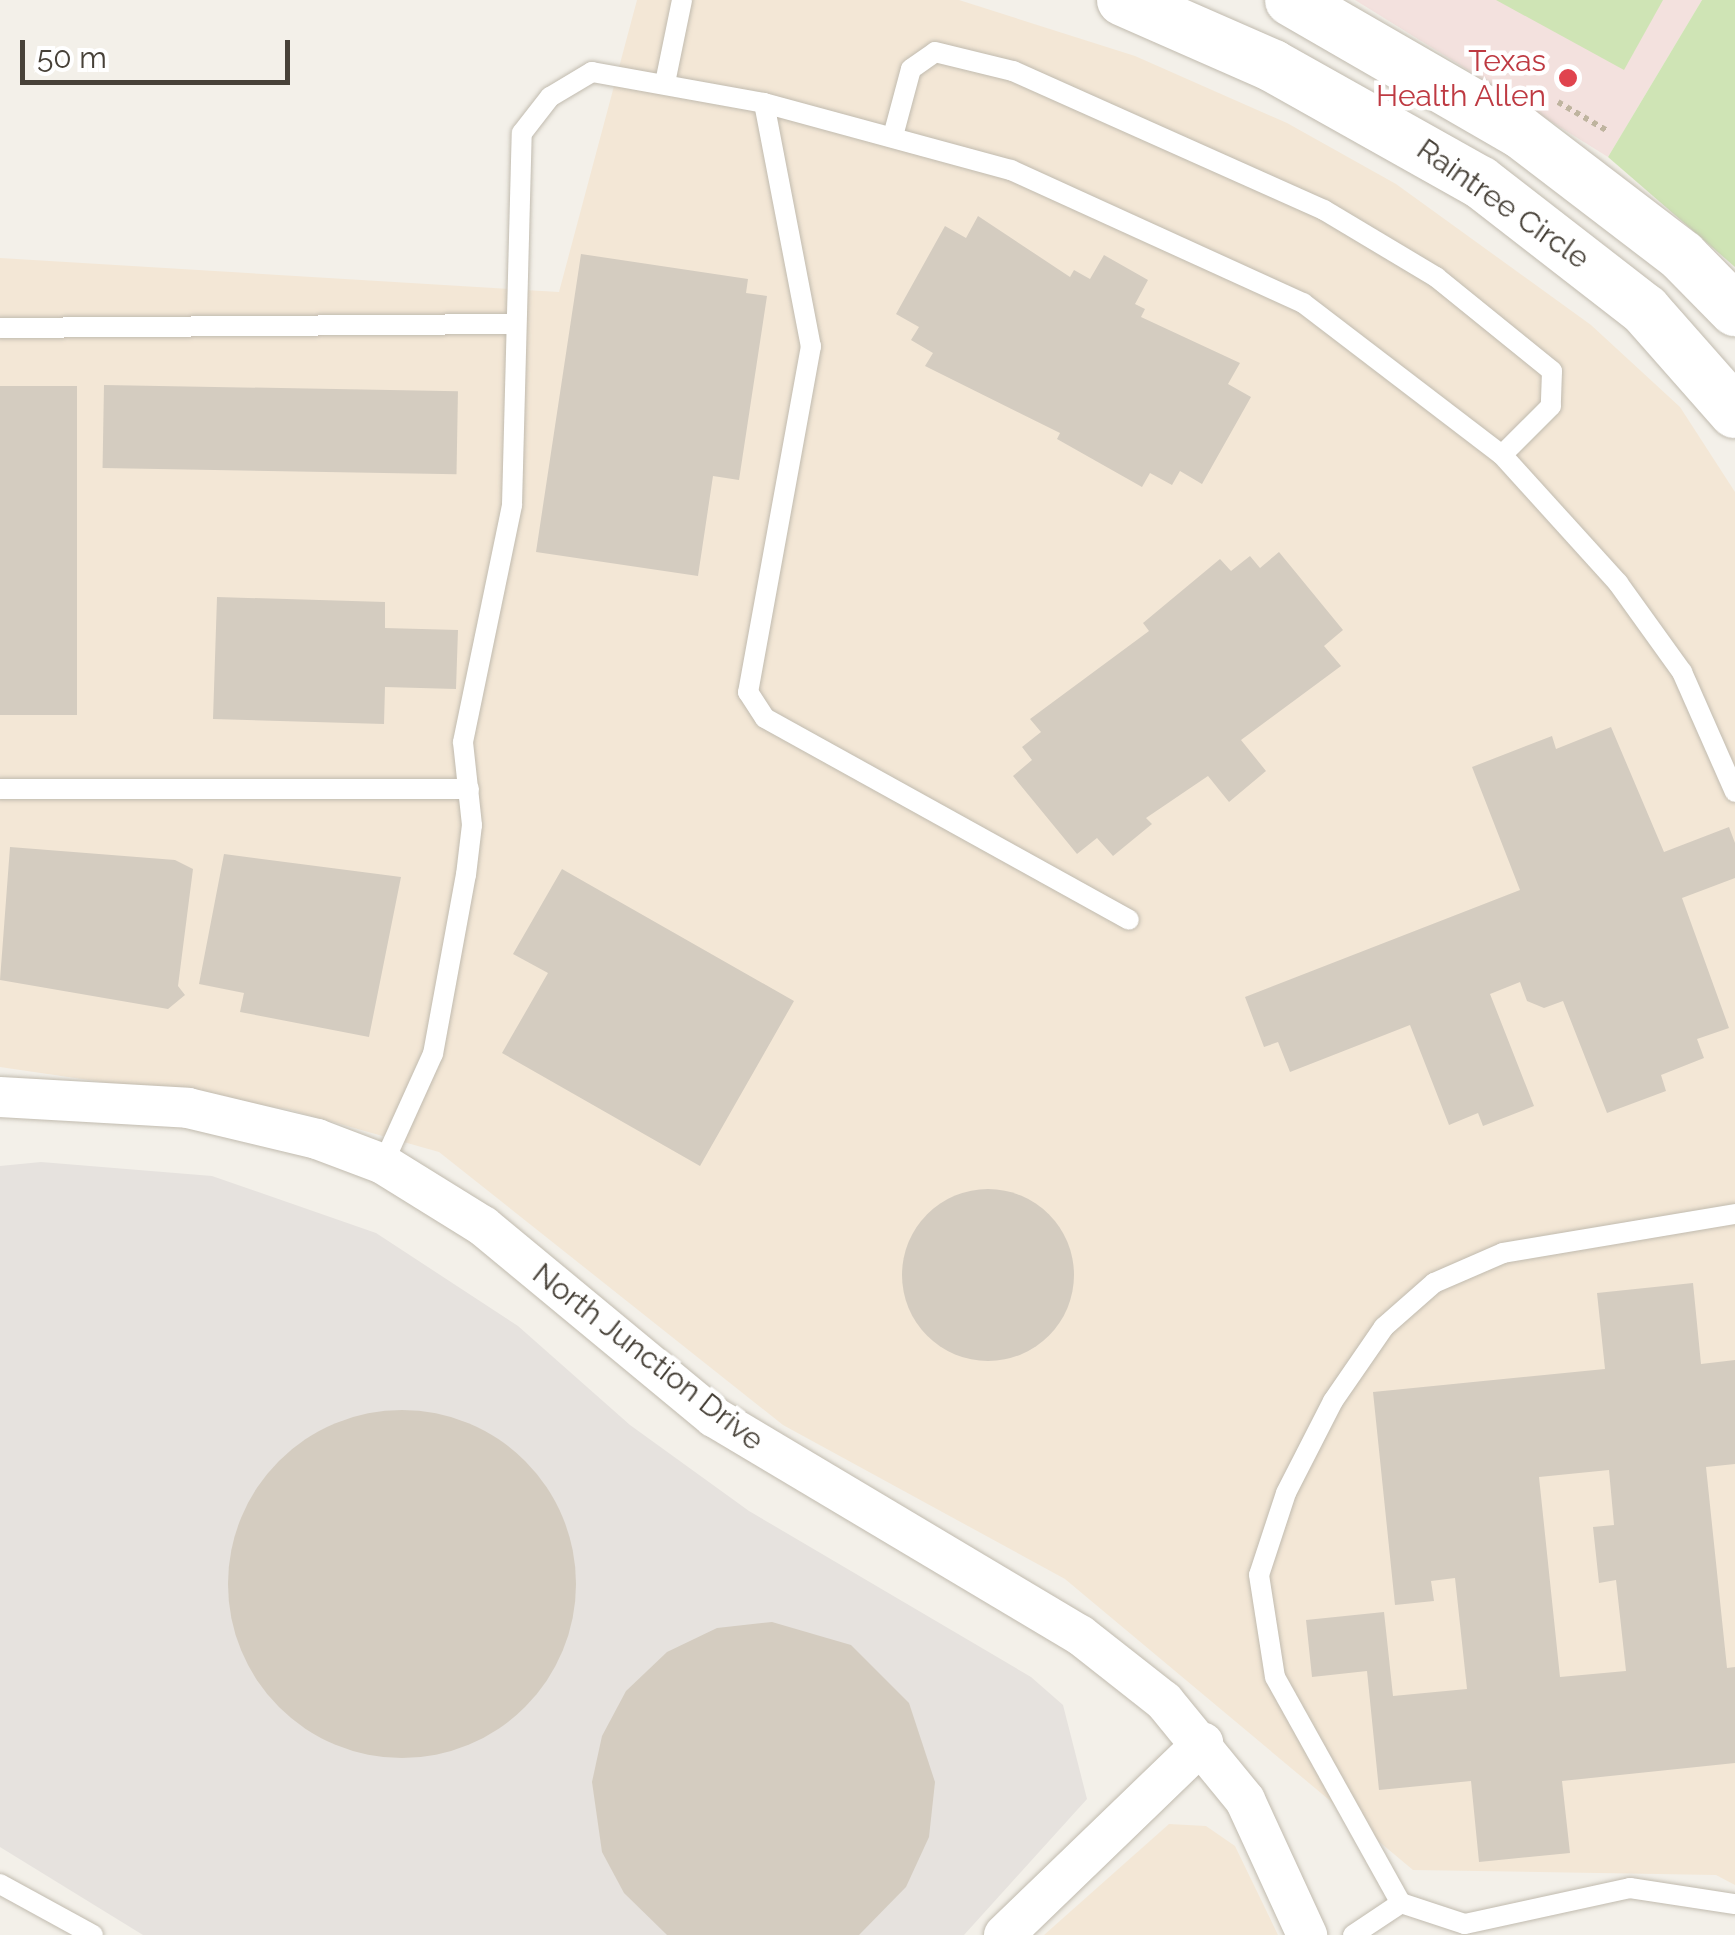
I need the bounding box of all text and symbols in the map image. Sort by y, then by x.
scale bar [25,20,295,82]
text: 50 m [37,40,107,75]
place label: Texas Health Allen [1375,43,1546,114]
marker: Texas Health Allen [1555,65,1581,91]
street label: Raintree Circle [1410,131,1596,277]
street label: North Junction Drive [525,1255,771,1459]

